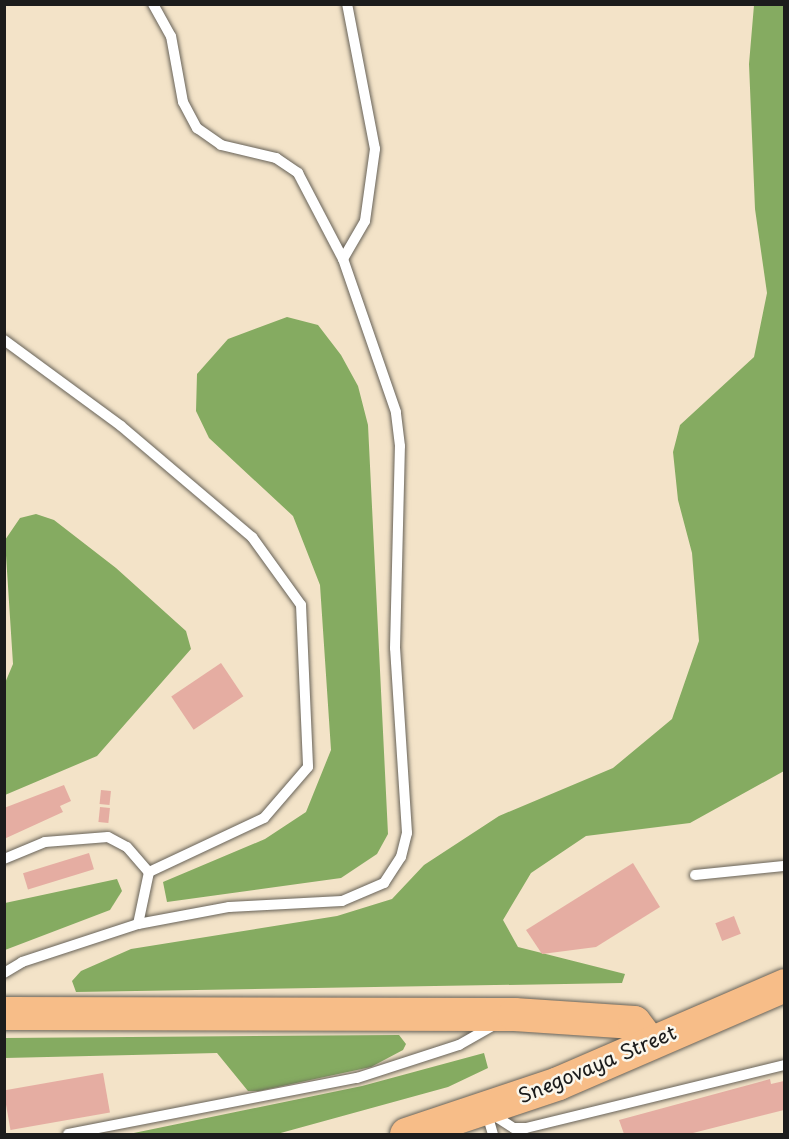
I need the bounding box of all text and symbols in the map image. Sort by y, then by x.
street label: Snegovaya Street [514,1020,680,1108]

